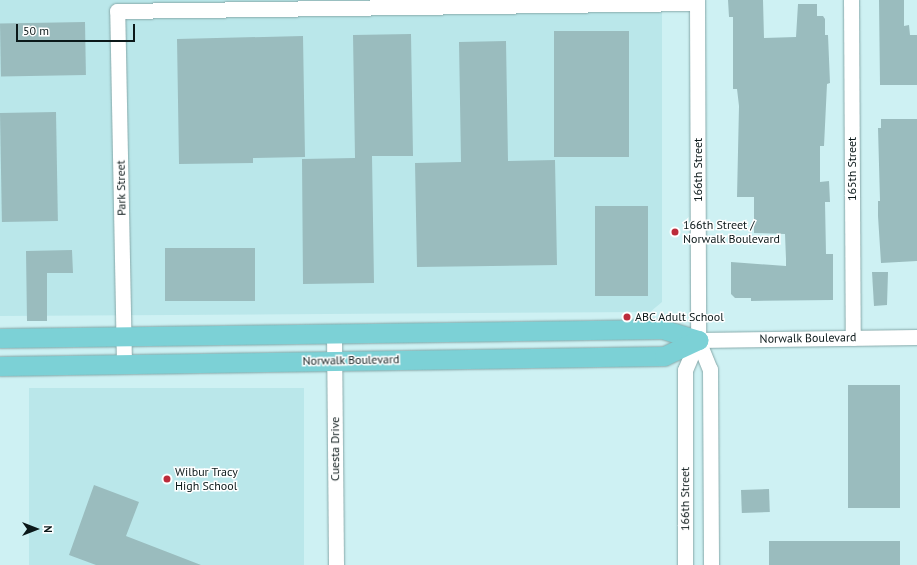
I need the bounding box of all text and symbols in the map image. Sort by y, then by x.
scale bar [18,16,137,42]
text: 50 m [23,23,49,38]
street label: 165th Street [845,137,859,201]
street label: 166th Street [691,138,705,202]
street label: Park Street [113,160,129,216]
place label: 166th Street / Norwalk Boulevard [683,218,780,246]
marker: 166th Street / Norwalk Boulevard [670,227,680,237]
place label: ABC Adult School [635,310,725,324]
marker: ABC Adult School [622,312,632,322]
street label: Norwalk Boulevard [759,330,857,346]
street label: Norwalk Boulevard [302,352,400,368]
street label: Cuesta Drive [328,417,342,481]
place label: Wilbur Tracy High School [175,465,238,493]
street label: 166th Street [678,467,692,531]
marker: Wilbur Tracy High School [162,474,172,484]
north arrow [16,509,56,549]
text: N [41,525,55,533]

